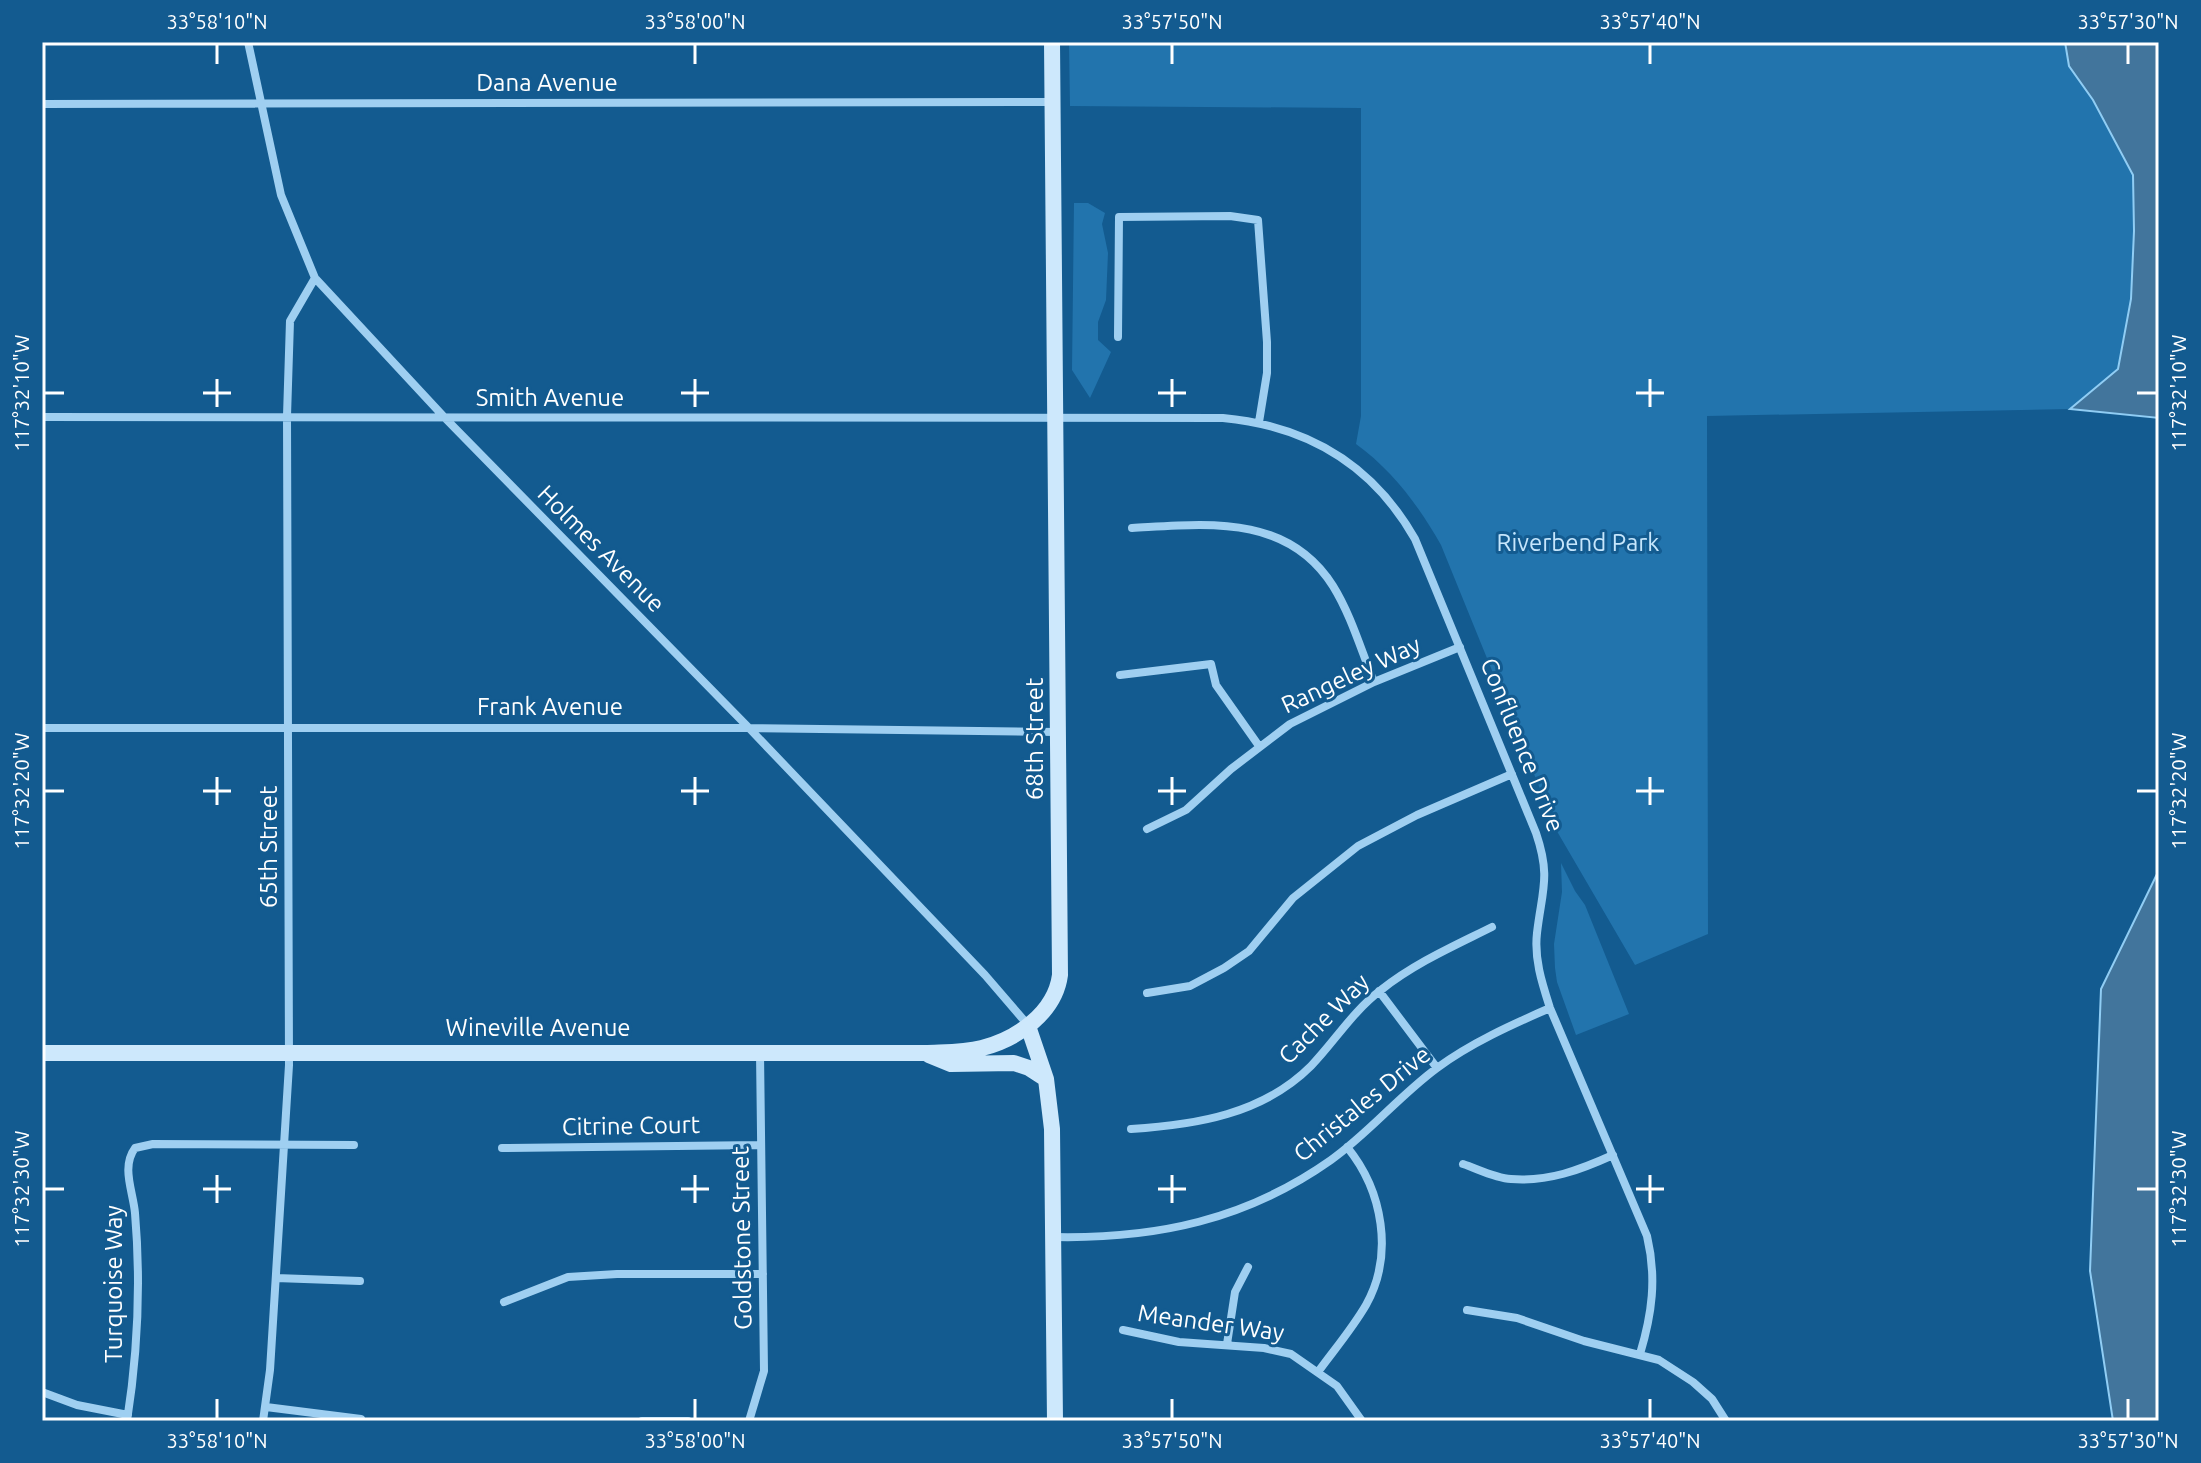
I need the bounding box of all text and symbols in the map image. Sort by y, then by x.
text: 33°58'10"N [166,10,268,33]
text: 33°58'00"N [644,10,746,33]
text: 33°57'50"N [1121,10,1223,33]
text: 33°57'40"N [1599,10,1701,33]
text: 33°57'30"N [2077,10,2179,33]
street label: Dana Avenue [476,69,618,96]
text: 117°32'10"W [10,335,33,451]
text: 117°32'10"W [2167,335,2190,451]
street label: Smith Avenue [476,384,624,411]
street label: Holmes Avenue [532,480,670,618]
park label: Riverbend Park [1497,529,1659,556]
street label: Rangeley Way [1277,630,1425,719]
street label: Confluence Drive [1475,654,1570,836]
street label: 68th Street [1021,677,1048,800]
street label: Frank Avenue [477,693,623,720]
text: 117°32'20"W [10,733,33,849]
text: 117°32'20"W [2167,733,2190,849]
street label: 65th Street [255,785,282,908]
street label: Cache Way [1273,968,1375,1069]
street label: Wineville Avenue [445,1014,631,1041]
street label: Christales Drive [1288,1040,1435,1167]
street label: Citrine Court [562,1111,701,1140]
text: 117°32'30"W [10,1131,33,1247]
text: 117°32'30"W [2167,1131,2190,1247]
street label: Goldstone Street [726,1145,757,1330]
street label: Turquoise Way [100,1205,127,1363]
street label: Meander Way [1136,1299,1286,1346]
text: 33°58'10"N [166,1429,268,1452]
text: 33°58'00"N [644,1429,746,1452]
text: 33°57'50"N [1121,1429,1223,1452]
text: 33°57'40"N [1599,1429,1701,1452]
text: 33°57'30"N [2077,1429,2179,1452]

